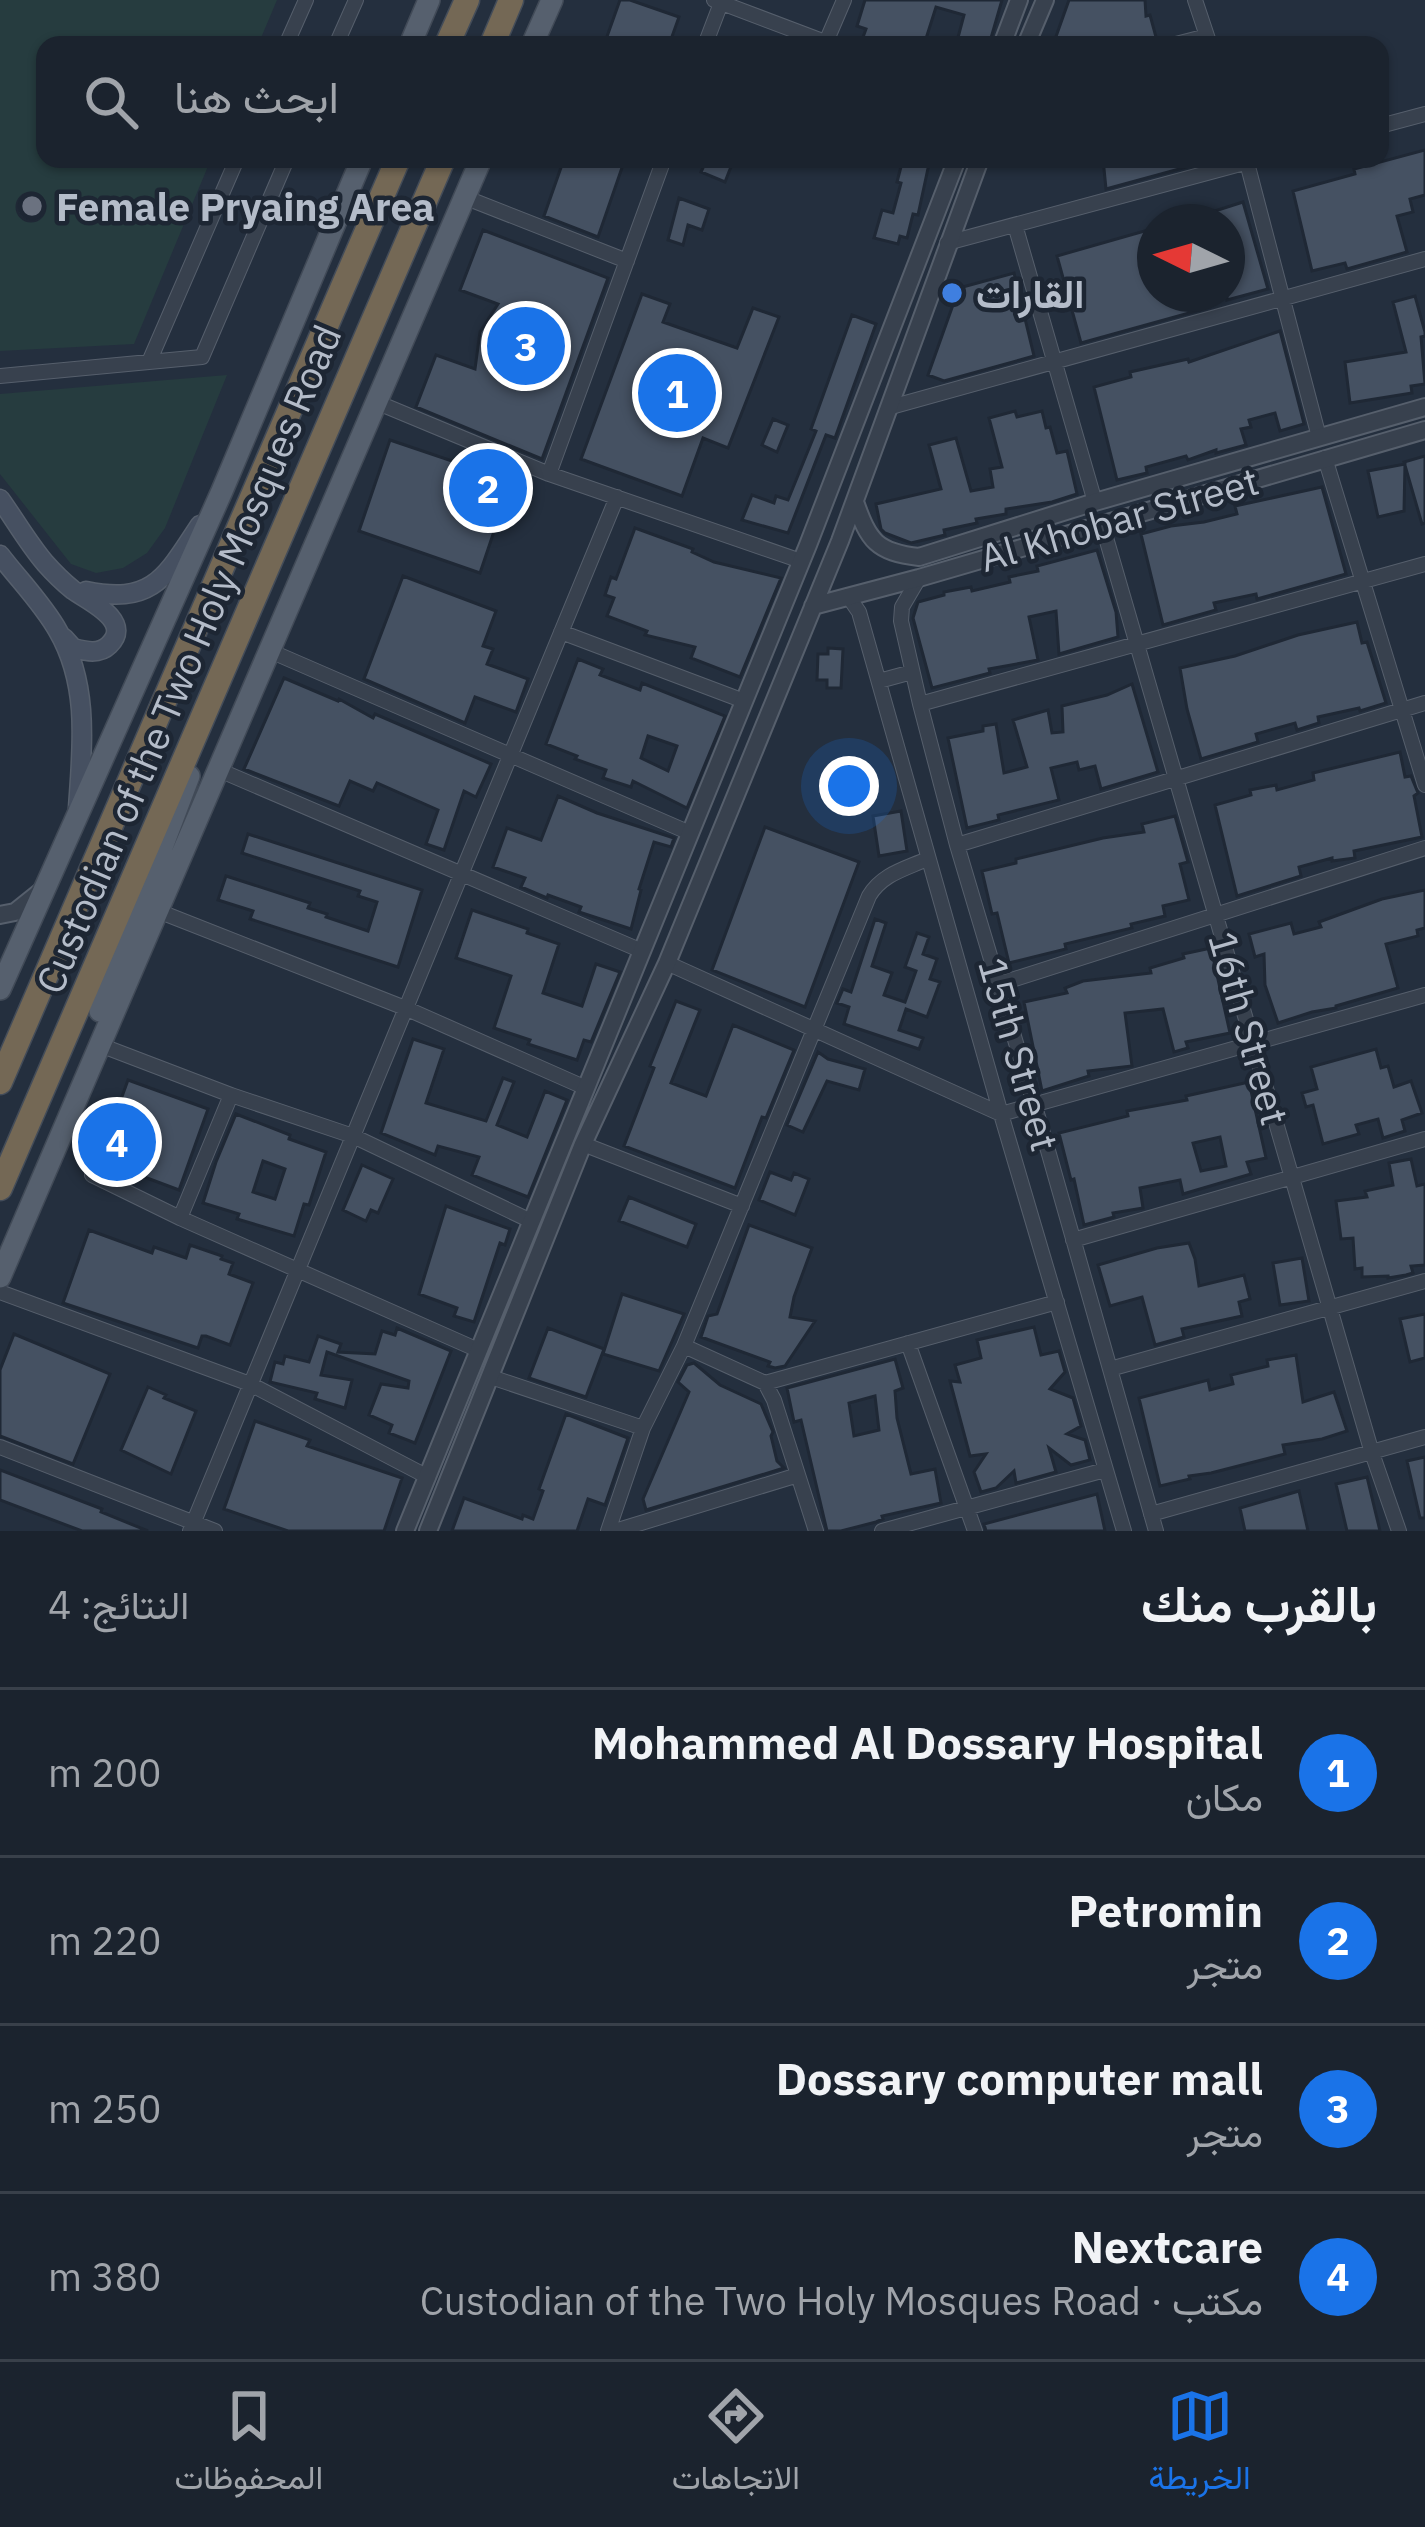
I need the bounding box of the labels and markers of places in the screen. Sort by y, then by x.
place label: Female Pryaing Area [56,181,435,232]
marker: Female Pryaing Area [19,193,45,219]
place label: القارات [976,268,1084,319]
marker: القارات [939,280,965,306]
pin: 3 [487,301,565,391]
pin: 1 [638,348,716,438]
pin: 2 [449,443,527,533]
pin: 4 [78,1097,156,1187]

